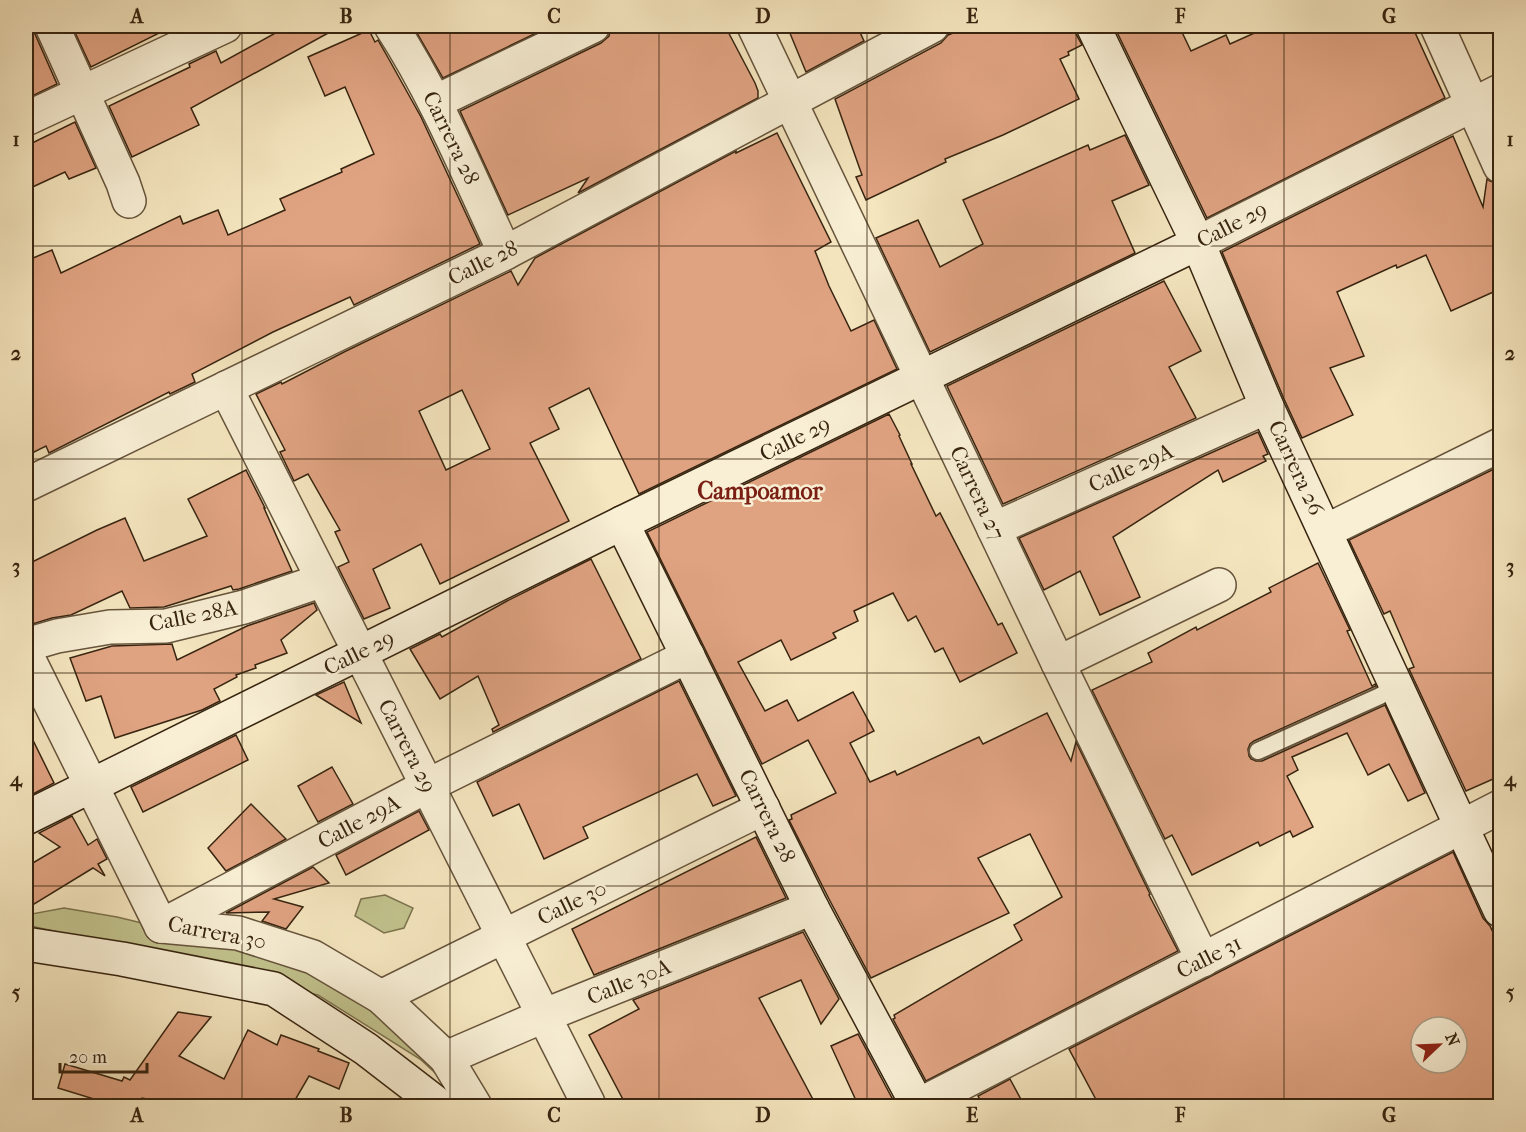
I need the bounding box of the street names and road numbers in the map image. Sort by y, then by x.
street label: Carrera 28 [417,87,485,189]
street label: Calle 29 [1192,196,1272,254]
street label: Calle 28 [444,235,522,291]
street label: Calle 29 [755,411,835,467]
street label: Carrera 26 [1263,416,1329,520]
street label: Calle 29A [1085,438,1178,498]
street label: Carrera 27 [944,442,1010,544]
street label: Calle 28A [147,595,240,637]
street label: Calle 29 [319,625,399,681]
street label: Carrera 29 [372,695,442,797]
street label: Carrera 28 [733,765,801,867]
street label: Calle 29A [313,789,405,855]
street label: Calle 30 [533,875,611,931]
street label: Carrera 30 [166,911,268,955]
street label: Calle 31 [1172,930,1246,984]
street label: Calle 30A [583,953,675,1011]

